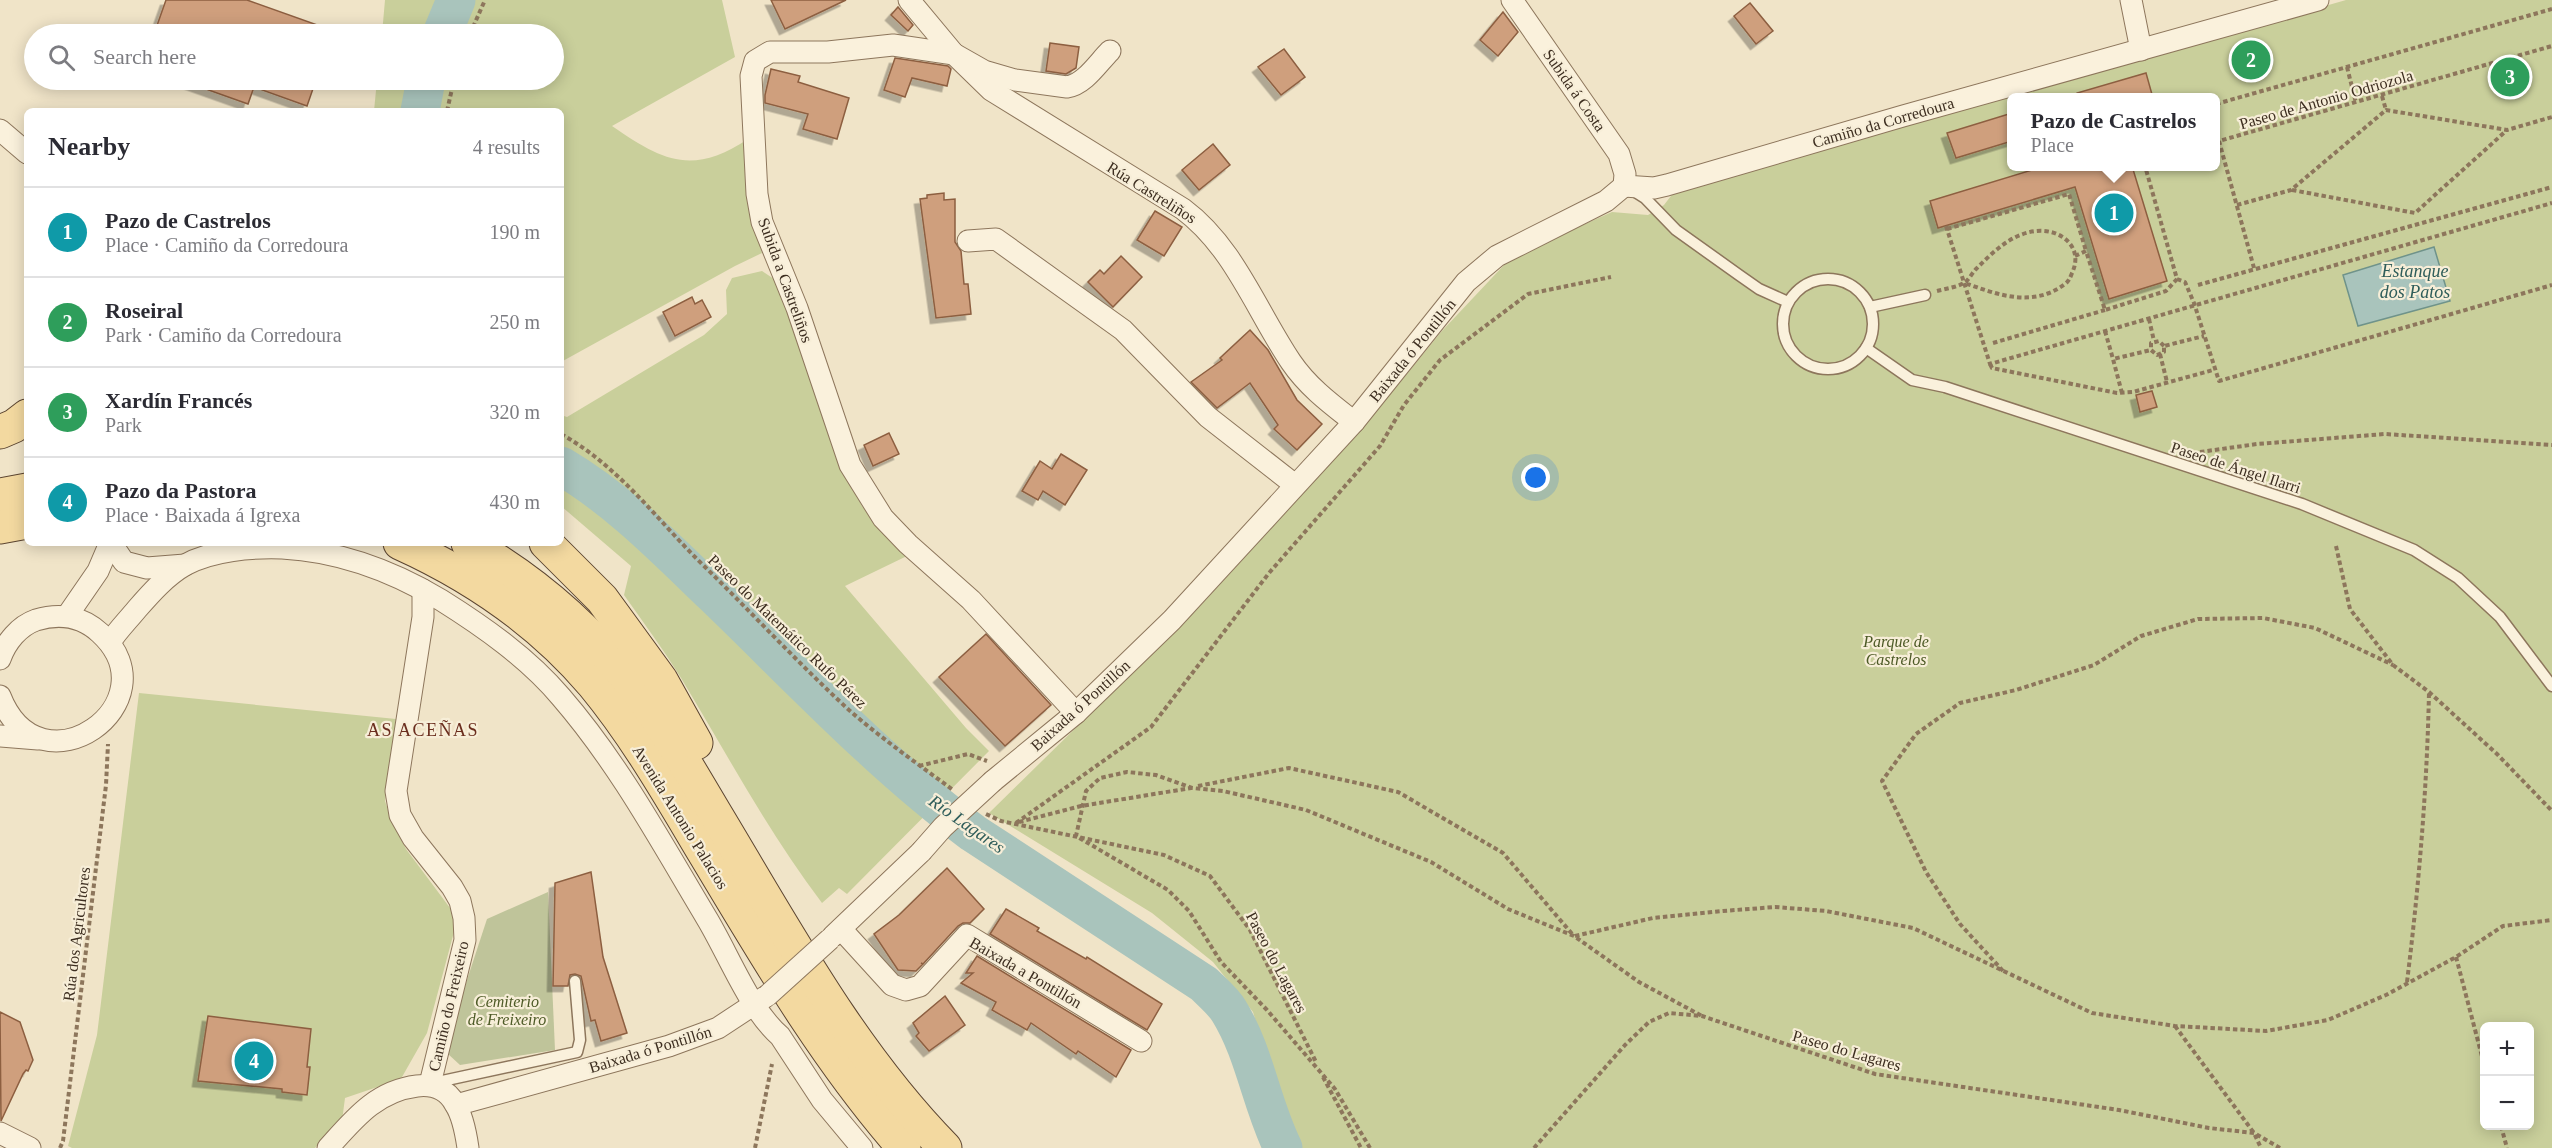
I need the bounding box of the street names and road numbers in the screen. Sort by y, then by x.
street label: Subida á Costa [1540,46,1609,134]
street label: Paseo de Antonio Odriozola [2237,67,2415,132]
street label: Camiño da Corredoura [1810,94,1956,151]
street label: Rúa Castreliños [1104,158,1199,227]
street label: Subida a Castreliños [755,215,816,345]
street label: Baixada ó Pontillón [1366,296,1459,405]
street label: Paseo de Ángel Ilarri [2168,438,2304,498]
street label: Paseo do Matemático Rufo Pérez [705,551,870,712]
street label: Baixada ó Pontillón [1027,657,1133,754]
street label: Avenida Antonio Palacios [629,742,732,892]
street label: Rúa dos Agricultores [60,866,94,1002]
street label: Paseo do Lagares [1242,909,1310,1016]
street label: Baixada a Pontillón [967,934,1085,1011]
street label: Camiño do Freixeiro [425,939,472,1073]
street label: Baixada ó Pontillón [587,1023,713,1076]
street label: Paseo do Lagares [1790,1027,1903,1075]

